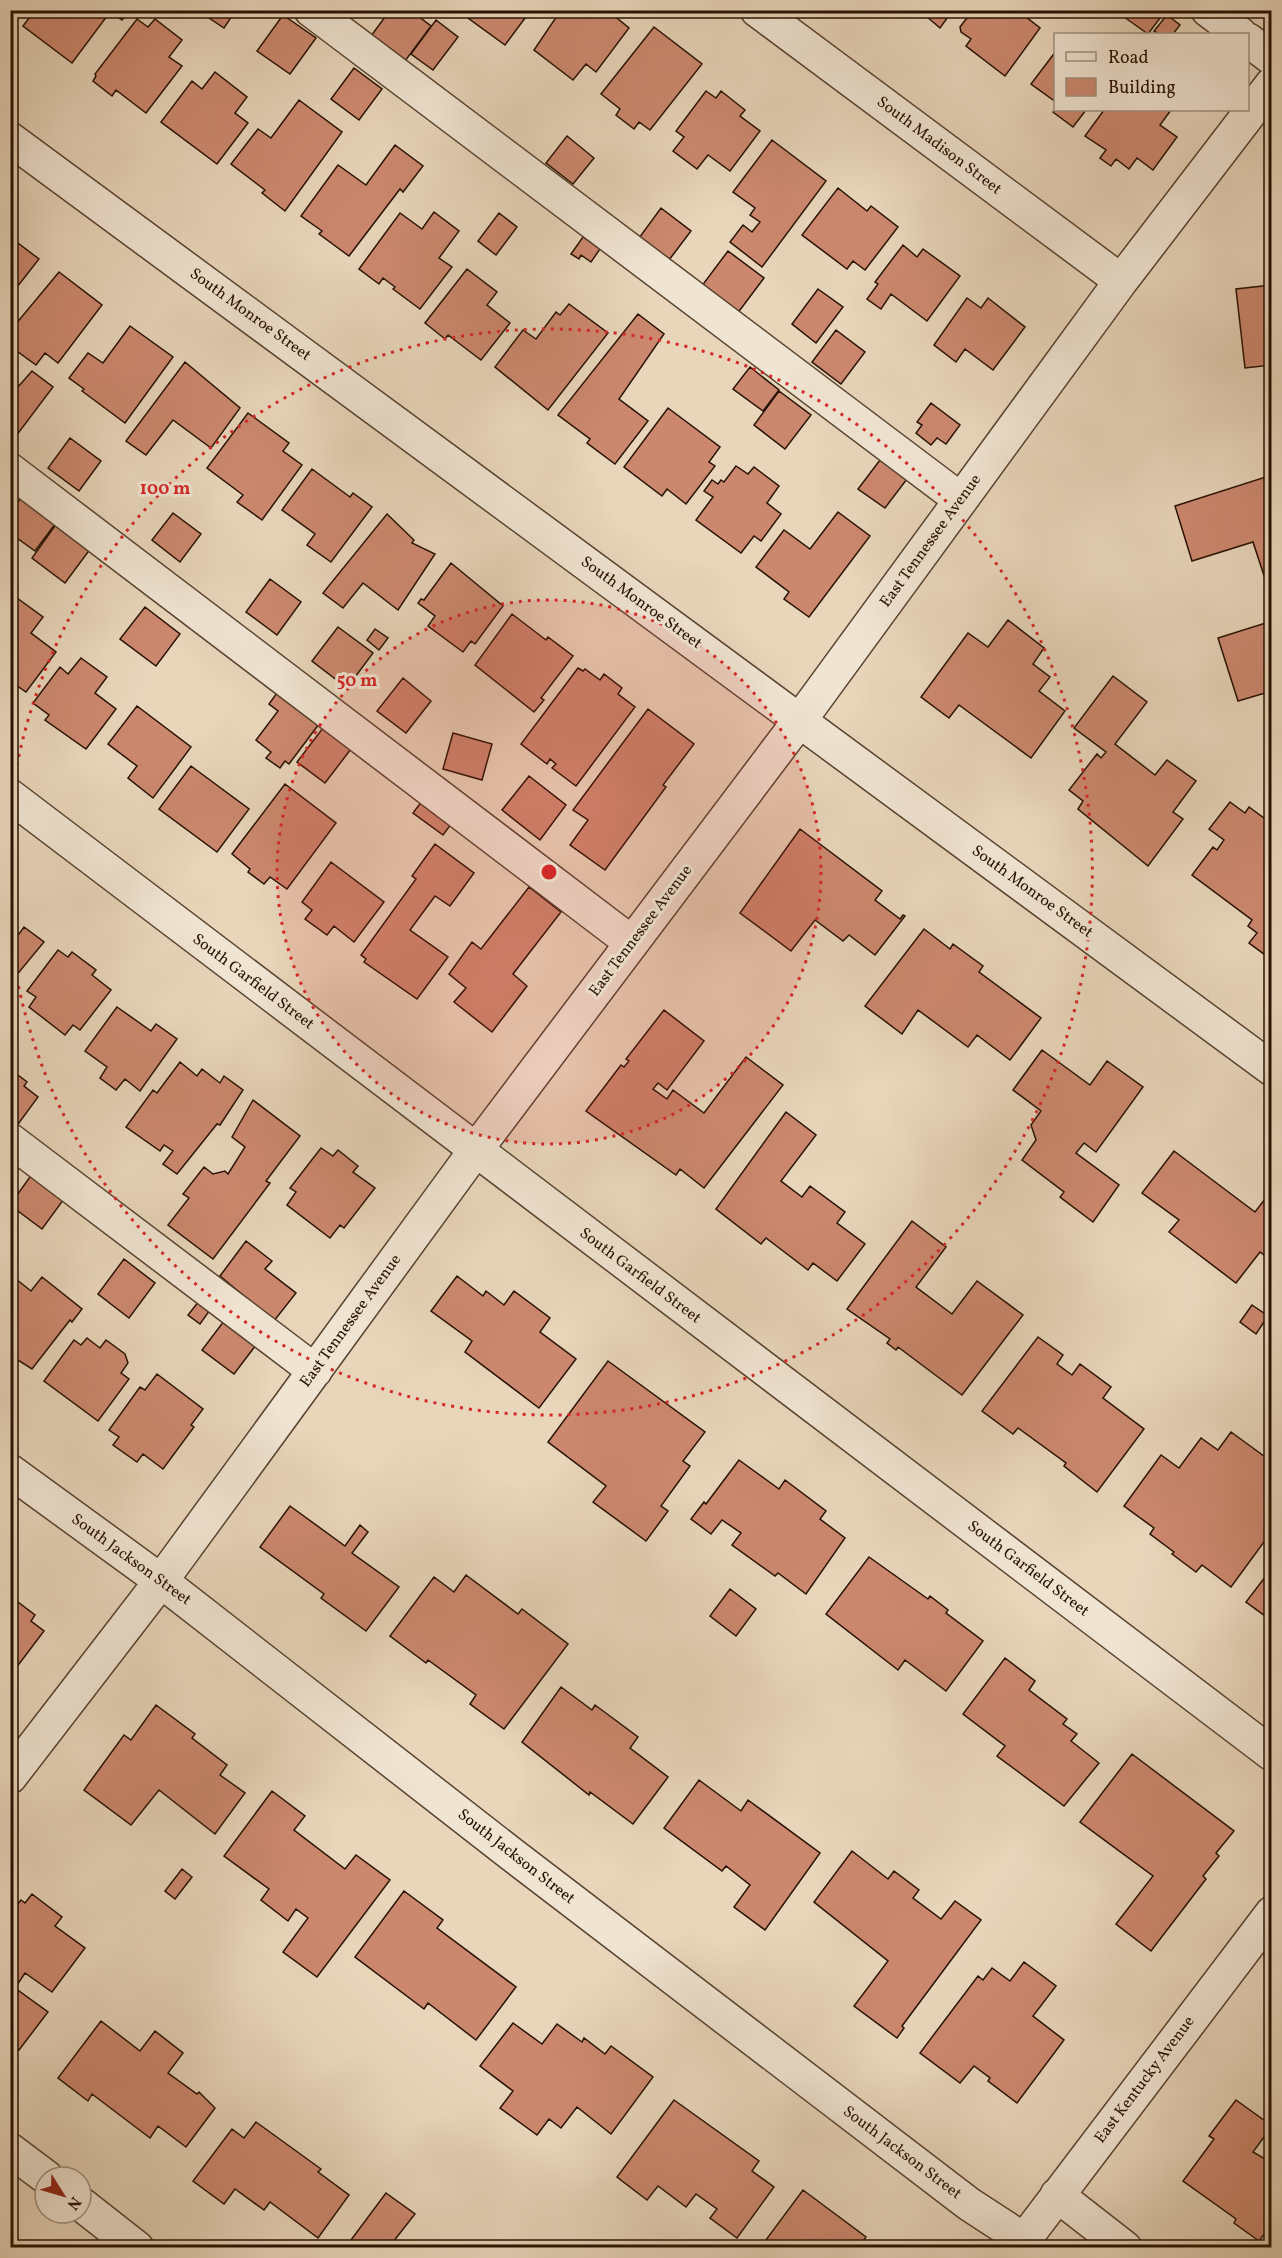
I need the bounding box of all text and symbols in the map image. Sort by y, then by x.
legend [1054,33,1249,111]
text: Road [1108,46,1149,71]
text: Building [1108,76,1176,101]
street label: South Madison Street [872,92,1006,201]
street label: South Monroe Street [185,263,316,367]
street label: East Tennessee Avenue [875,470,987,612]
text: 100 m [140,477,190,502]
street label: South Monroe Street [576,551,707,655]
text: 50 m [337,669,377,694]
street label: South Monroe Street [967,840,1098,944]
street label: East Tennessee Avenue [584,861,698,1001]
centre of rings [539,862,559,882]
street label: South Garfield Street [187,929,319,1035]
street label: South Garfield Street [574,1223,706,1329]
street label: East Tennessee Avenue [295,1250,407,1392]
street label: South Jackson Street [66,1509,196,1611]
street label: South Garfield Street [962,1516,1094,1622]
street label: South Jackson Street [453,1804,580,1910]
street label: East Kentucky Avenue [1090,2012,1200,2148]
street label: South Jackson Street [838,2101,966,2205]
north arrow [33,2165,93,2225]
text: N [61,2192,86,2214]

